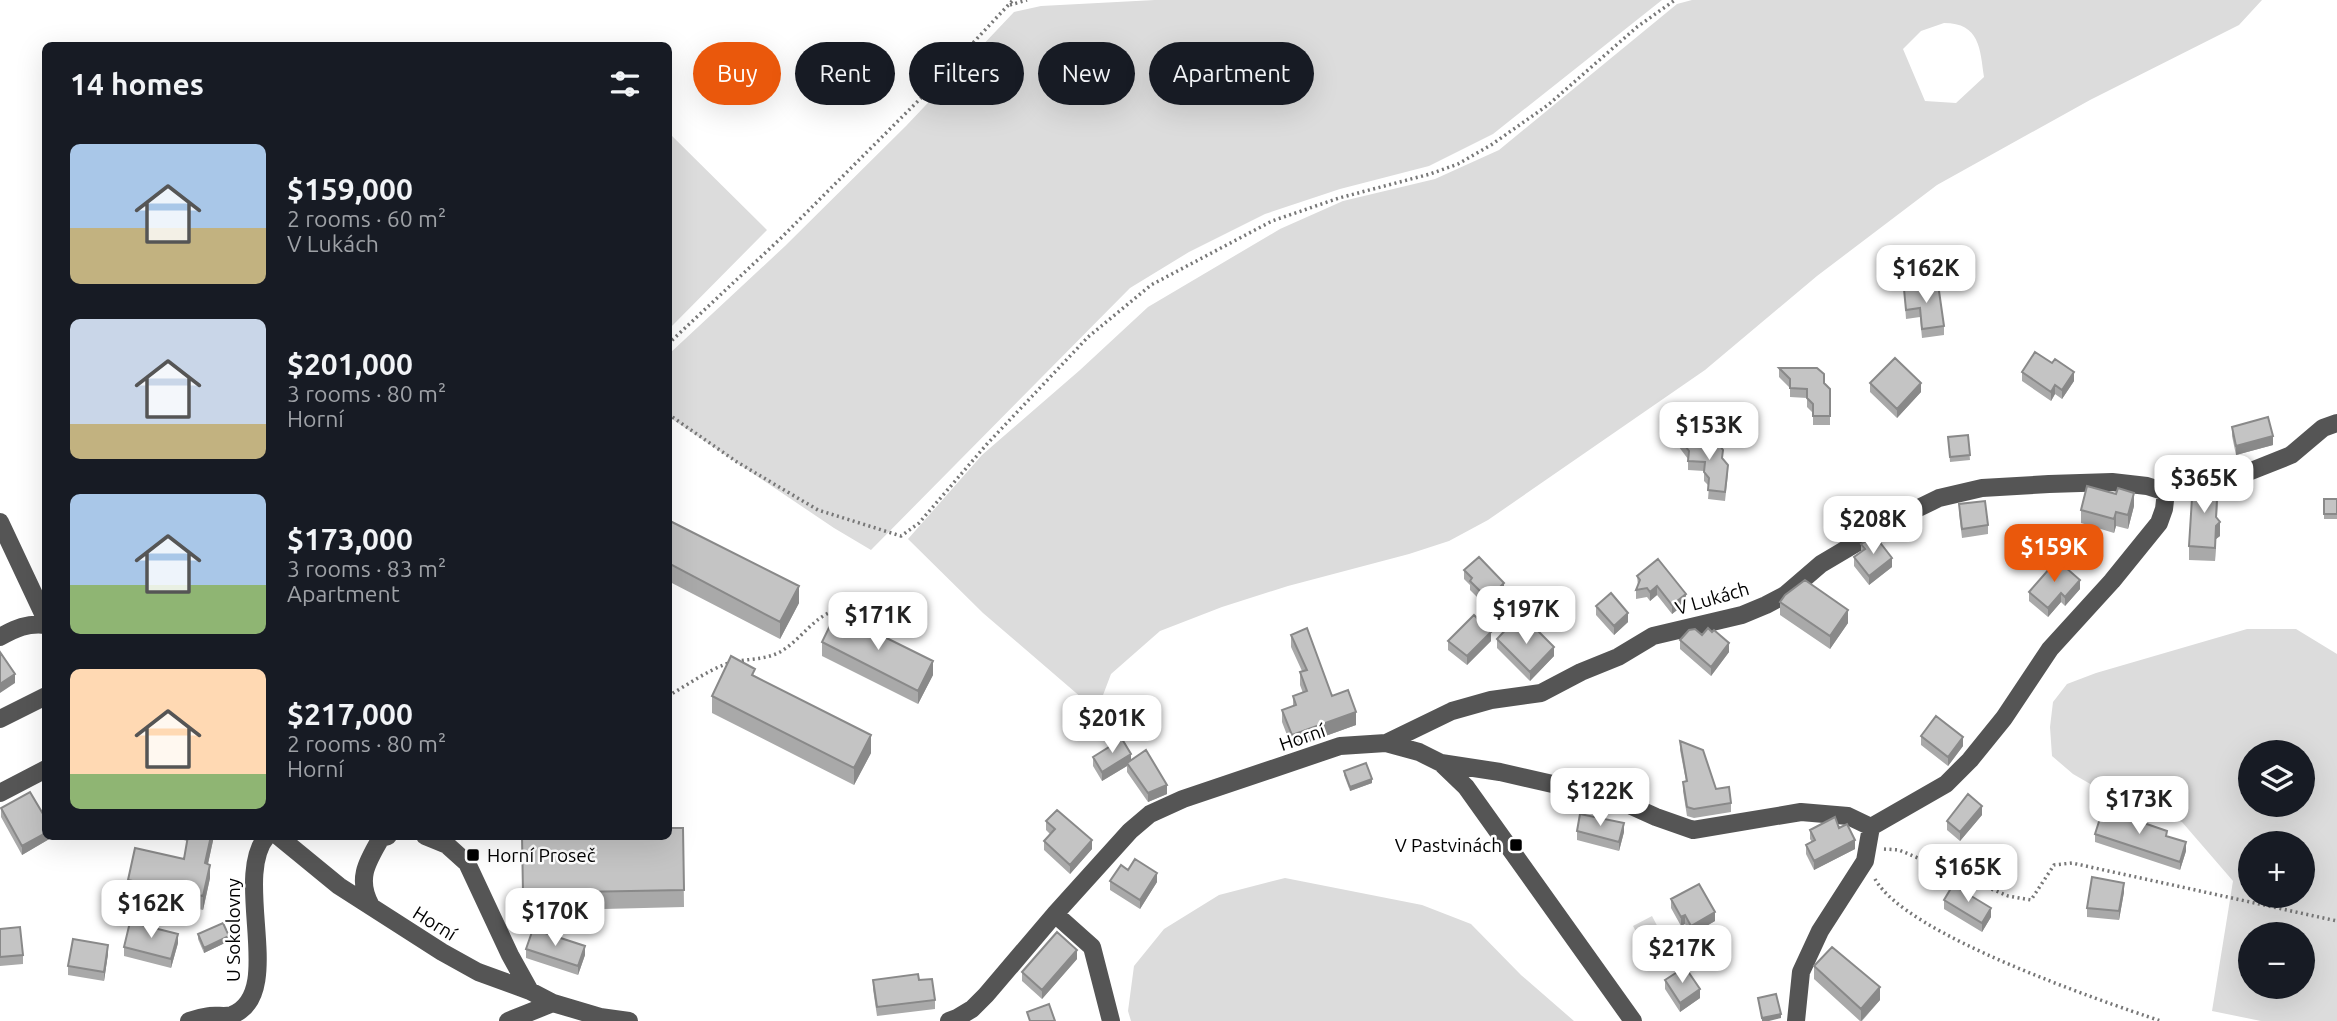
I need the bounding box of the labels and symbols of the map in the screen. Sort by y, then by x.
pin: $162K [1877,246,1975,305]
pin: $153K [1660,402,1758,462]
pin: $365K [2155,456,2253,515]
pin: $208K [1824,496,1922,556]
pin: $159K [2005,524,2103,584]
street label: V Lukách [1672,577,1752,619]
pin: $197K [1477,586,1575,646]
pin: $171K [829,592,927,652]
pin: $201K [1063,696,1161,755]
street label: Horní [1276,719,1328,755]
pin: $122K [1551,768,1649,828]
pin: $173K [2090,776,2188,836]
place label: V Pastvinách [1395,834,1502,856]
marker: V Pastvinách [1508,837,1524,853]
place label: Horní Proseč [487,844,596,866]
pin: $165K [1919,844,2017,904]
marker: Horní Proseč [465,847,481,863]
street label: U Sokolovny [222,878,244,982]
pin: $162K [102,880,200,940]
pin: $170K [506,888,604,948]
street label: Horní [409,901,461,945]
pin: $217K [1633,926,1731,985]

